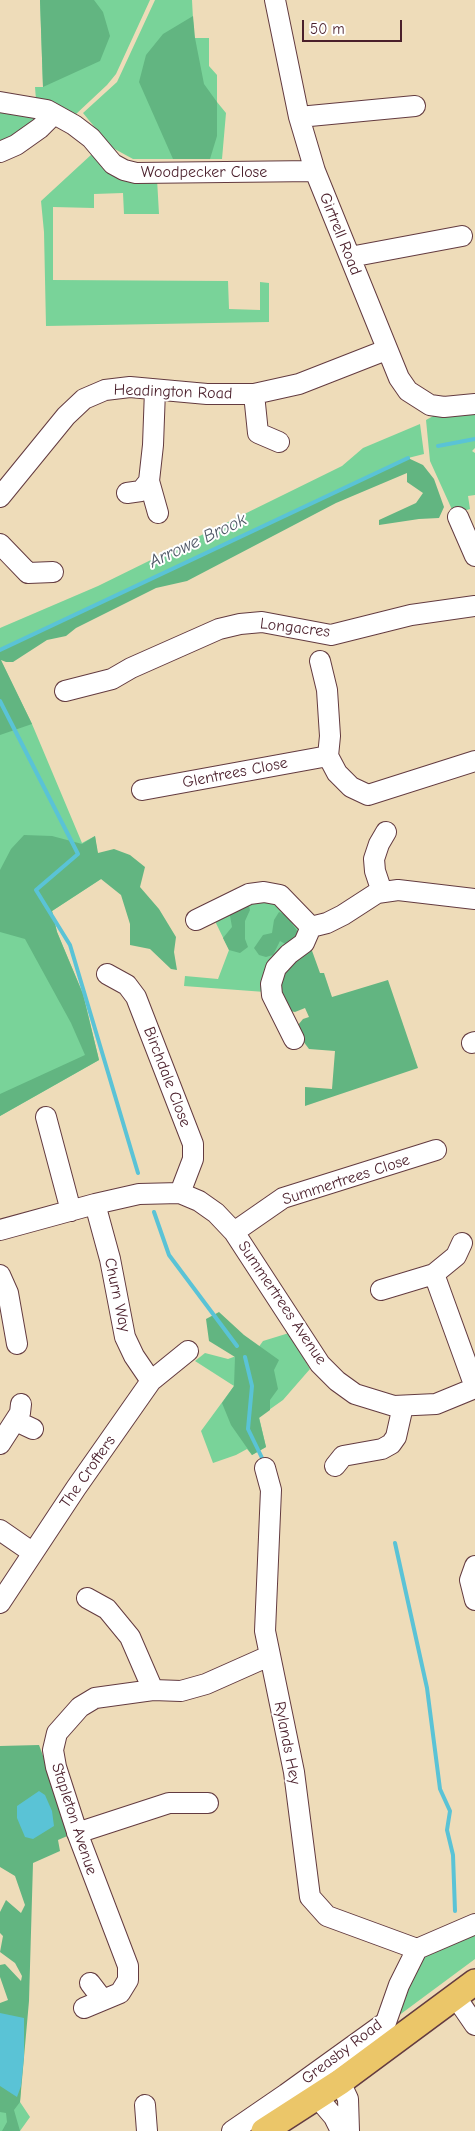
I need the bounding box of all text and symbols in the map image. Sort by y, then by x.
scale bar [305,10,405,42]
text: 50 m [310,20,345,38]
street label: Woodpecker Close [141,162,267,182]
street label: Girtrell Road [315,190,365,278]
street label: Headington Road [113,380,233,404]
water label: Arrowe Brook [146,509,250,573]
street label: Longacres [259,614,331,642]
street label: Glentrees Close [181,753,289,793]
street label: Birchdale Close [139,1024,195,1130]
street label: Summertrees Close [280,1150,412,1210]
street label: Summertrees Avenue [233,1237,331,1369]
street label: Churn Way [100,1256,134,1334]
street label: The Crofters [56,1432,120,1512]
street label: Rylands Hey [270,1700,304,1786]
street label: Stapleton Avenue [47,1761,101,1877]
street label: Greasby Road [298,2015,386,2089]

